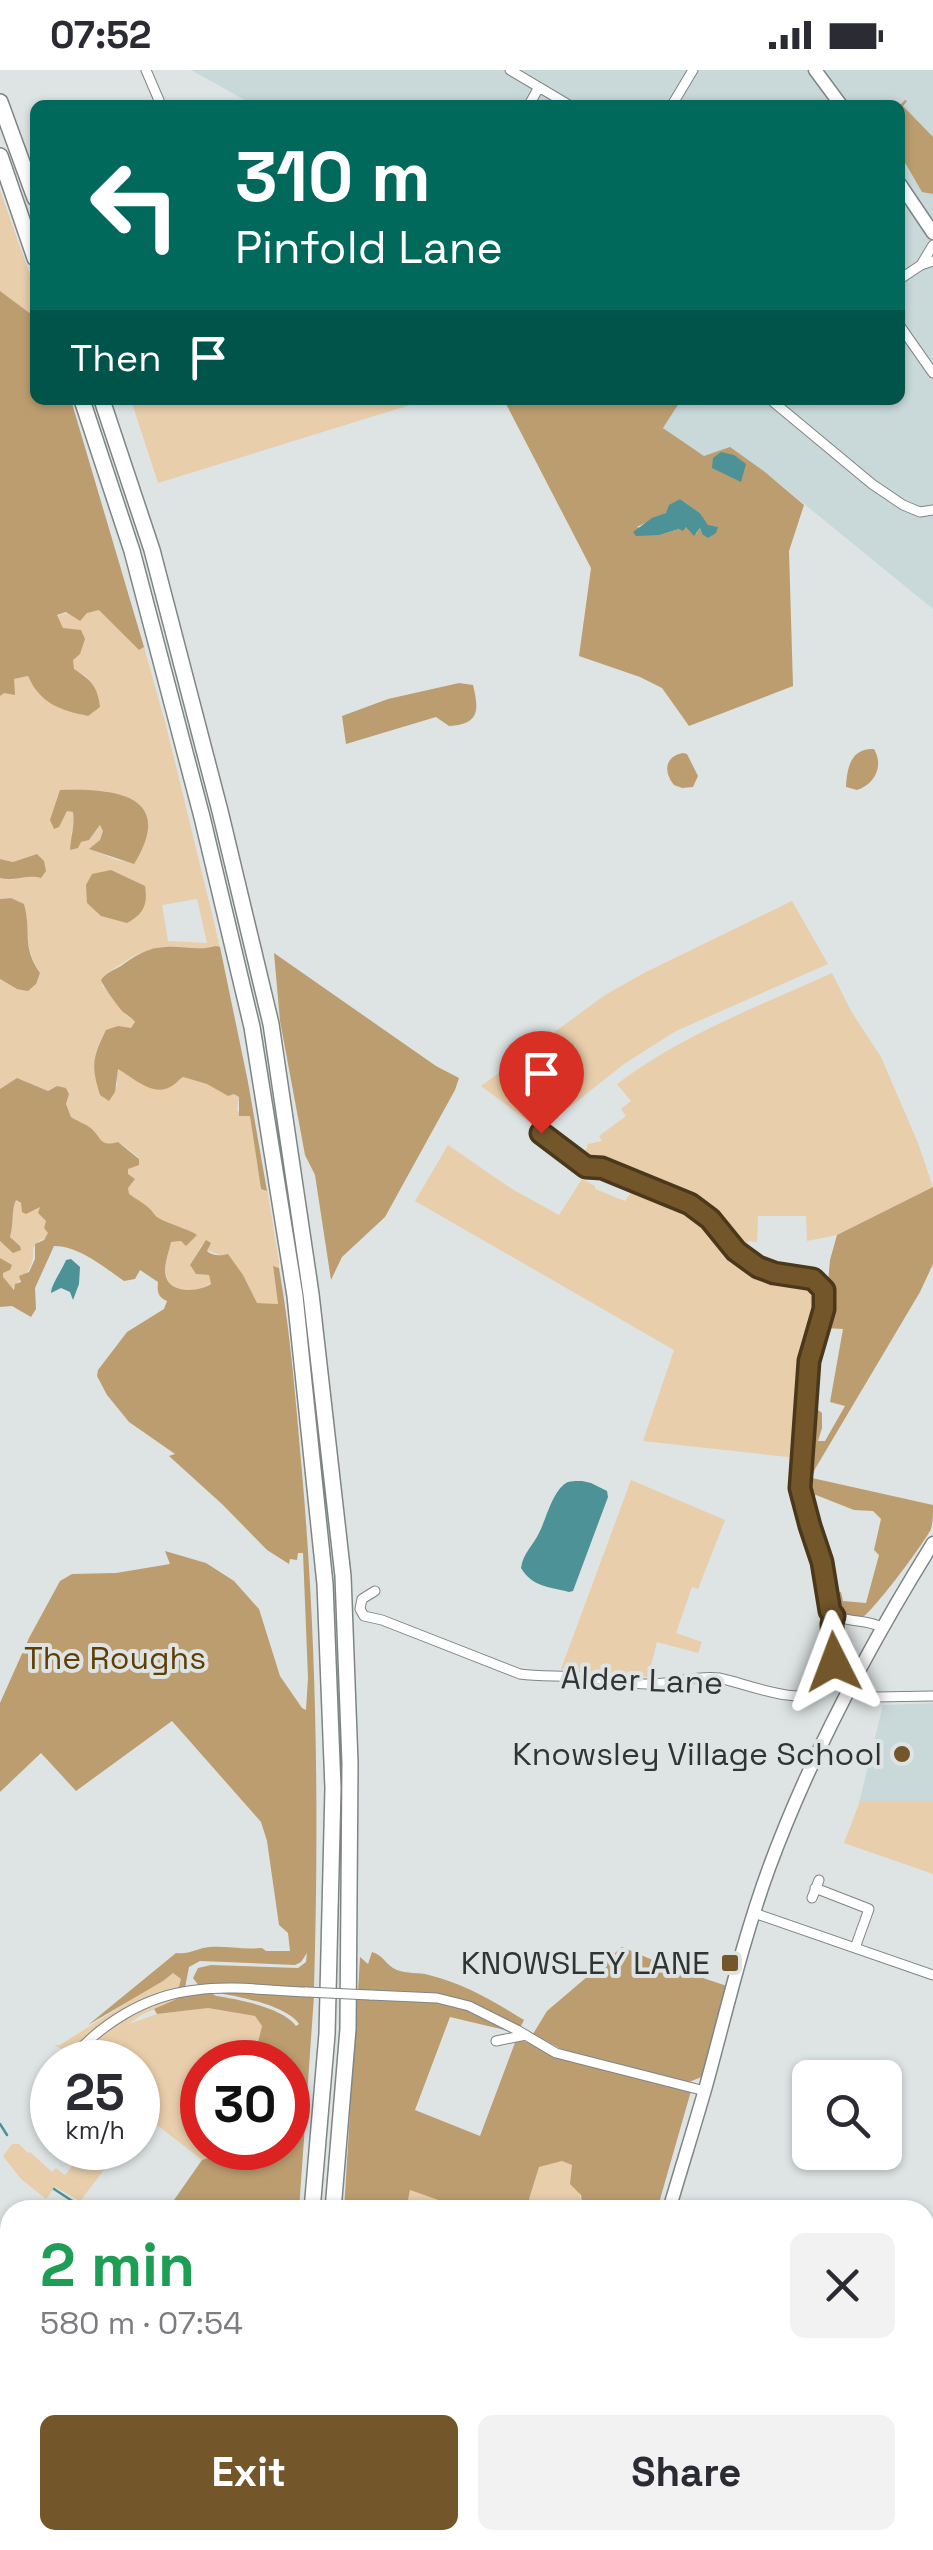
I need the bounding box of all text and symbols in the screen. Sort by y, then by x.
text: 07:52 [50,11,151,59]
text: 310 m [235,132,431,221]
icon: left [70,140,200,270]
text: Pinfold Lane [235,219,503,276]
icon: arrive [181,330,236,385]
text: Then [70,334,161,382]
pin [499,1031,584,1134]
icon: arrive [514,1046,569,1101]
position arrow [782,1610,886,1714]
park label: The Roughs [24,1638,206,1678]
street label: Alder Lane [560,1657,724,1703]
place label: Knowsley Village School [512,1734,882,1774]
marker: Knowsley Village School [891,1743,913,1765]
place label: KNOWSLEY LANE [461,1943,710,1983]
marker: KNOWSLEY LANE [719,1952,741,1974]
speed limit sign: 30 [180,2040,310,2170]
map controls [792,2060,902,2170]
button: search [792,2060,902,2170]
text: 25 [65,2061,125,2125]
text: km/h [65,2114,125,2146]
text: 2 min [40,2227,195,2304]
button: close [790,2233,895,2338]
text: 580 m · 07:54 [40,2303,243,2343]
button: Exit [40,2415,458,2530]
button: Share [478,2415,895,2530]

